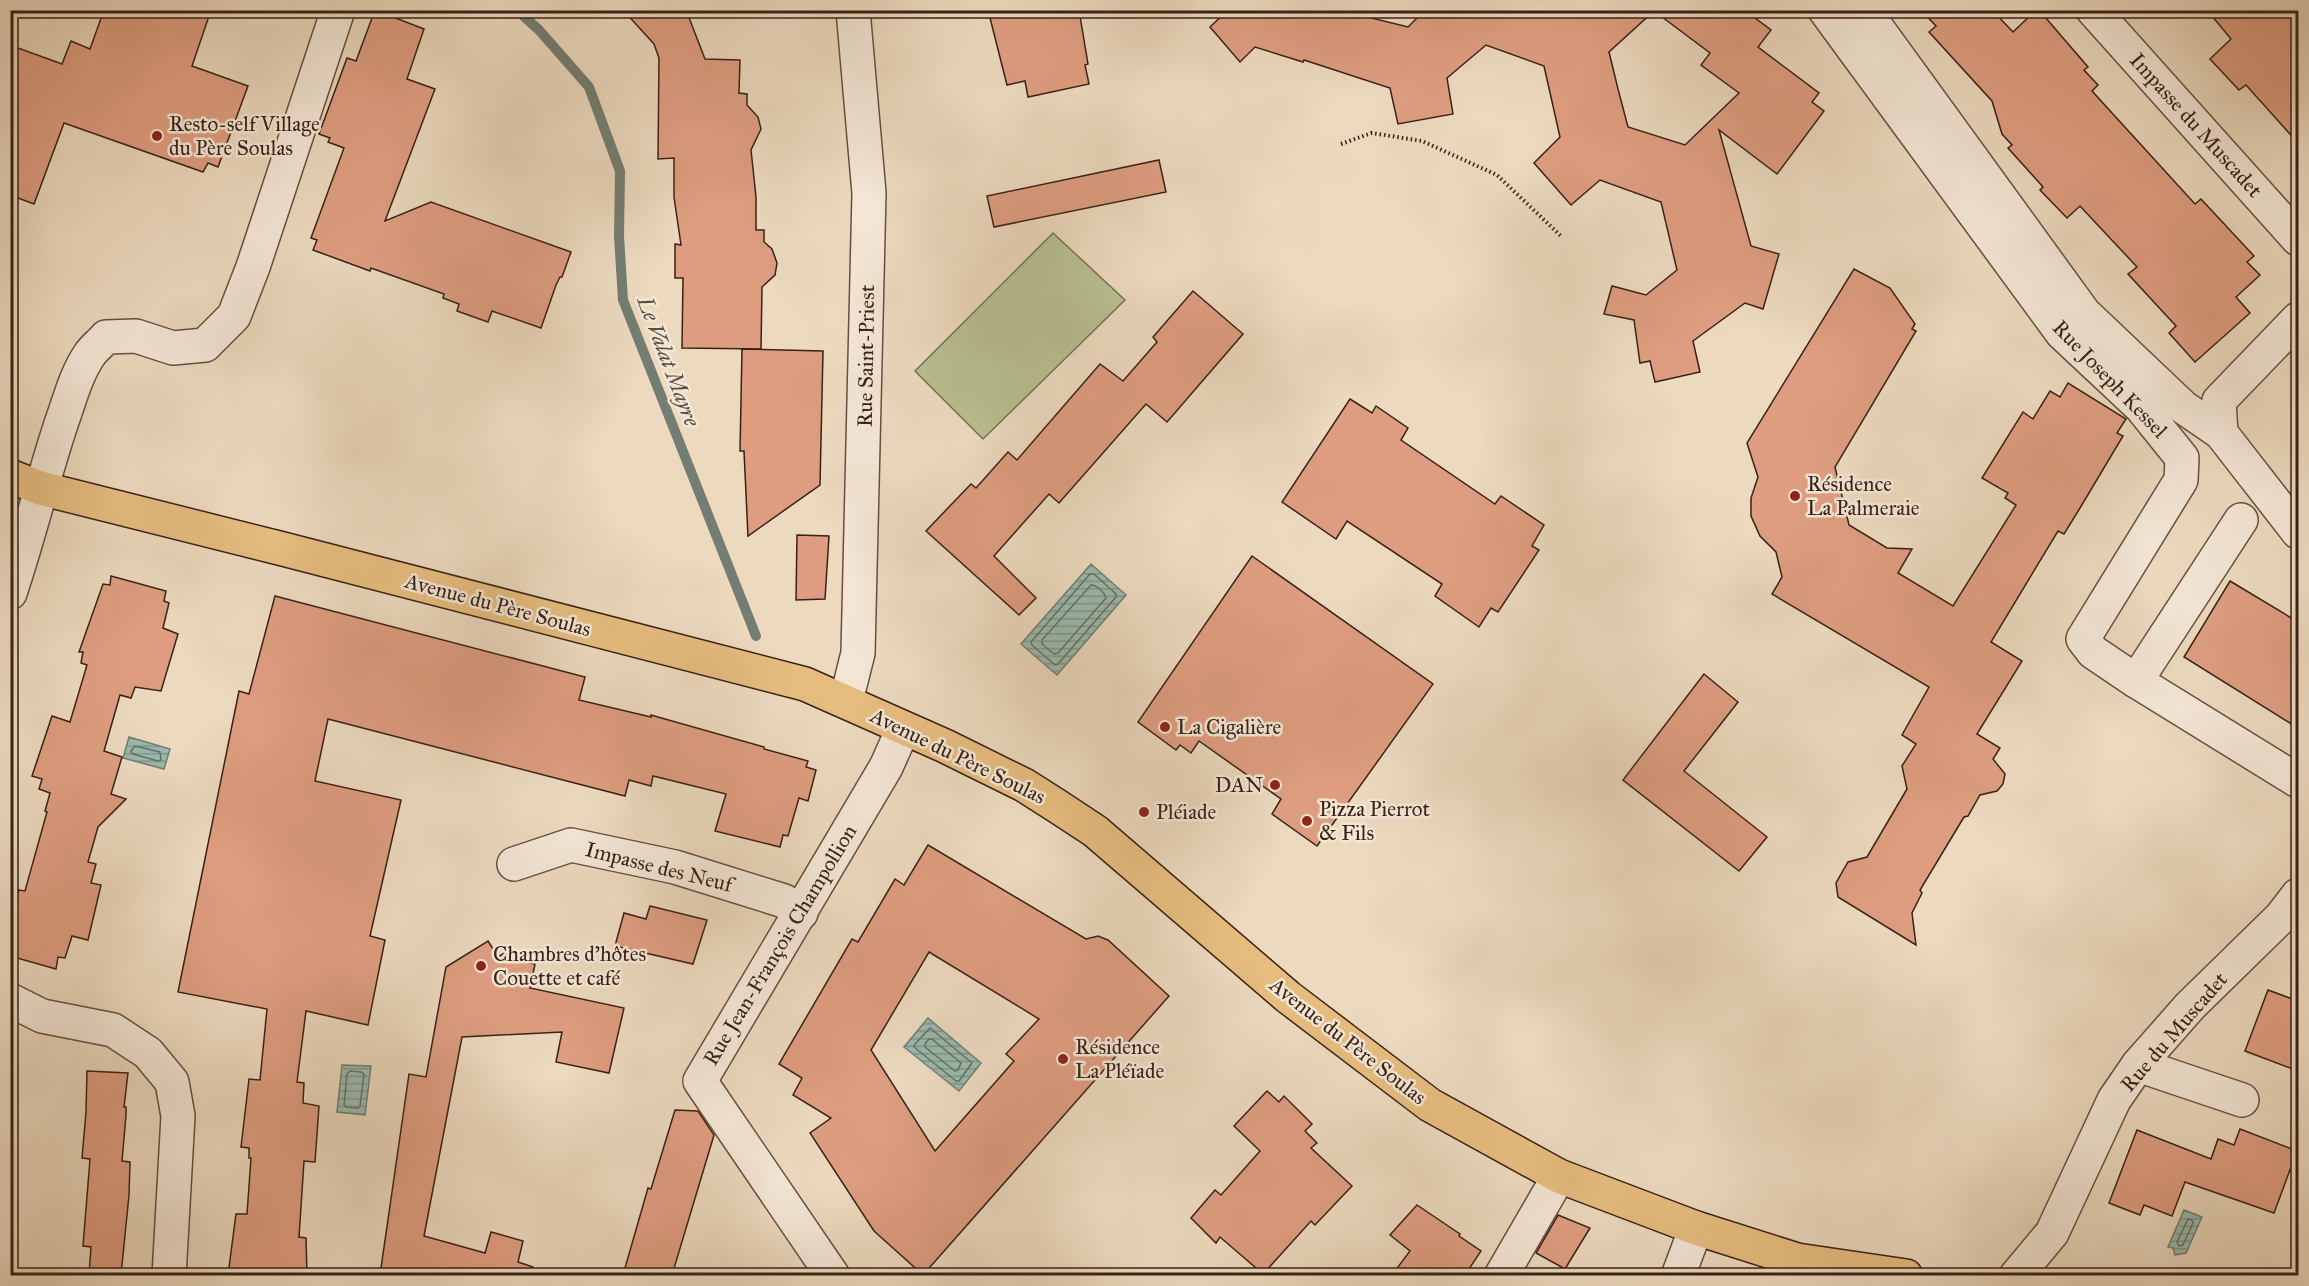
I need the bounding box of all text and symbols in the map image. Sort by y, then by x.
street label: Impasse du Muscadet [2124,47,2268,203]
place label: Resto-self Village du Père Soulas [169,111,320,161]
marker: Resto-self Village du Père Soulas [150,129,164,143]
street label: Rue Saint-Priest [852,284,880,427]
water label: Le Valat Mayre [631,292,706,431]
street label: Rue Joseph Kessel [2047,315,2173,444]
place label: Résidence La Palmeraie [1807,471,1920,521]
marker: Résidence La Palmeraie [1788,489,1802,503]
street label: Avenue du Père Soulas [401,567,594,642]
street label: Avenue du Père Soulas [865,702,1050,810]
place label: La Cigalière [1177,714,1281,740]
marker: La Cigalière [1158,720,1172,734]
place label: DAN [1215,772,1263,798]
marker: DAN [1268,778,1282,792]
place label: Pizza Pierrot & Fils [1319,796,1430,846]
place label: Pléiade [1156,799,1217,825]
marker: Pléiade [1137,805,1151,819]
marker: Pizza Pierrot & Fils [1300,814,1314,828]
street label: Rue Jean-François Champollion [698,820,862,1070]
street label: Impasse des Neuf [583,836,738,899]
place label: Chambres d'hôtes Couette et café [493,941,646,991]
marker: Chambres d'hôtes Couette et café [474,959,488,973]
street label: Rue du Muscadet [2115,966,2233,1097]
street label: Avenue du Père Soulas [1264,971,1431,1110]
place label: Résidence La Pléïade [1075,1034,1164,1084]
marker: Résidence La Pléïade [1056,1052,1070,1066]

